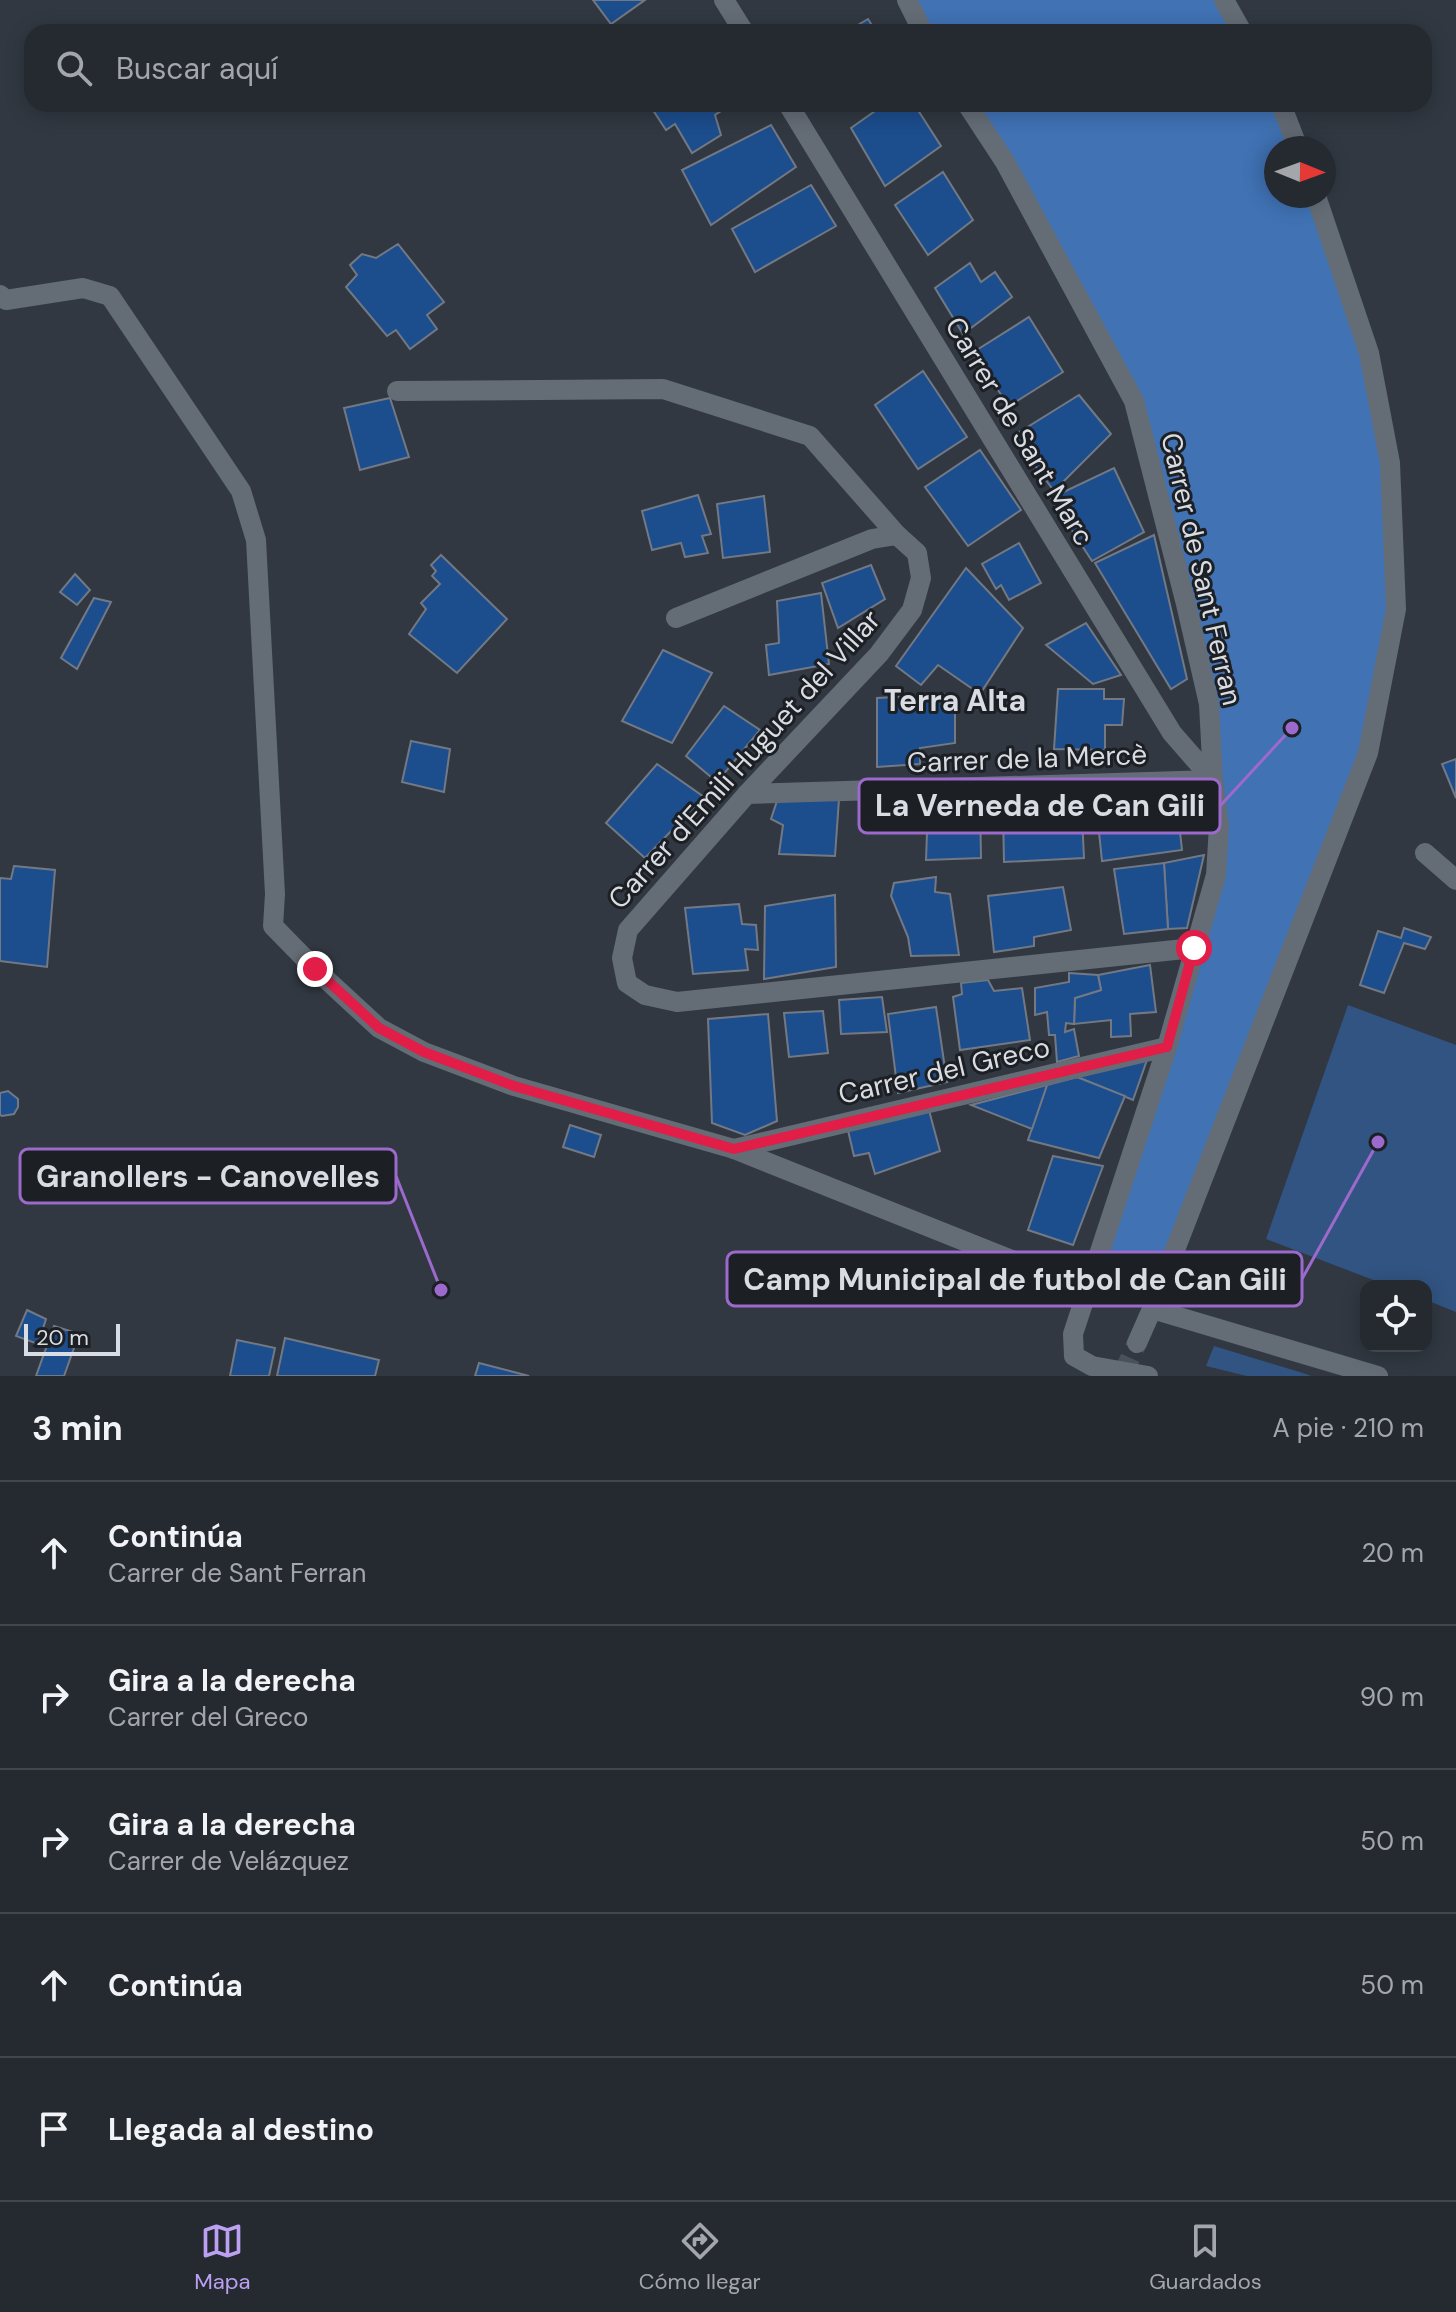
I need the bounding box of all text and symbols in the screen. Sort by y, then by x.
search box [24,24,1432,112]
icon: search [52,46,96,90]
text: Buscar aquí [116,49,278,88]
north arrow [1264,136,1336,208]
street label: Carrer de Sant Marc [937,310,1103,553]
street label: Carrer de Sant Ferran [1152,429,1251,709]
street label: Carrer d'Emili Huguet del Villar [600,602,889,917]
district label: Terra Alta [884,681,1026,720]
street label: Carrer de la Mercè [906,736,1148,781]
callout: La Verneda de Can Gili [859,779,1220,833]
text: La Verneda de Can Gili [875,786,1205,825]
route start [1176,930,1212,966]
route end [297,951,333,987]
street label: Carrer del Greco [835,1028,1053,1113]
callout: Granollers - Canovelles [20,1149,396,1203]
text: Granollers - Canovelles [36,1157,380,1196]
callout: Camp Municipal de futbol de Can Gili [727,1252,1302,1306]
text: Camp Municipal de futbol de Can Gili [743,1260,1287,1299]
map controls [1360,1280,1432,1352]
button: locate [1360,1280,1432,1352]
scale bar [24,1320,120,1356]
text: 20 m [36,1323,89,1352]
text: 3 min [32,1406,123,1451]
text: A pie · 210 m [1273,1411,1424,1445]
text: Continúa [108,1517,243,1556]
icon: ahead [32,1531,76,1575]
text: 20 m [1361,1536,1424,1570]
text: Carrer de Sant Ferran [108,1556,367,1590]
text: Gira a la derecha [108,1661,356,1700]
icon: right [32,1675,76,1719]
text: 90 m [1360,1680,1424,1714]
text: Carrer del Greco [108,1700,309,1734]
text: Gira a la derecha [108,1805,356,1844]
icon: right [32,1819,76,1863]
text: 50 m [1360,1824,1424,1858]
text: Carrer de Velázquez [108,1844,349,1878]
icon: ahead [32,1963,76,2007]
text: Continúa [108,1966,243,2005]
text: 50 m [1360,1968,1424,2002]
icon: arrive [32,2107,76,2151]
text: Llegada al destino [108,2110,374,2149]
tab: Mapa [194,2219,250,2296]
tab: Cómo llegar [639,2219,761,2296]
tab: Guardados [1149,2219,1262,2296]

